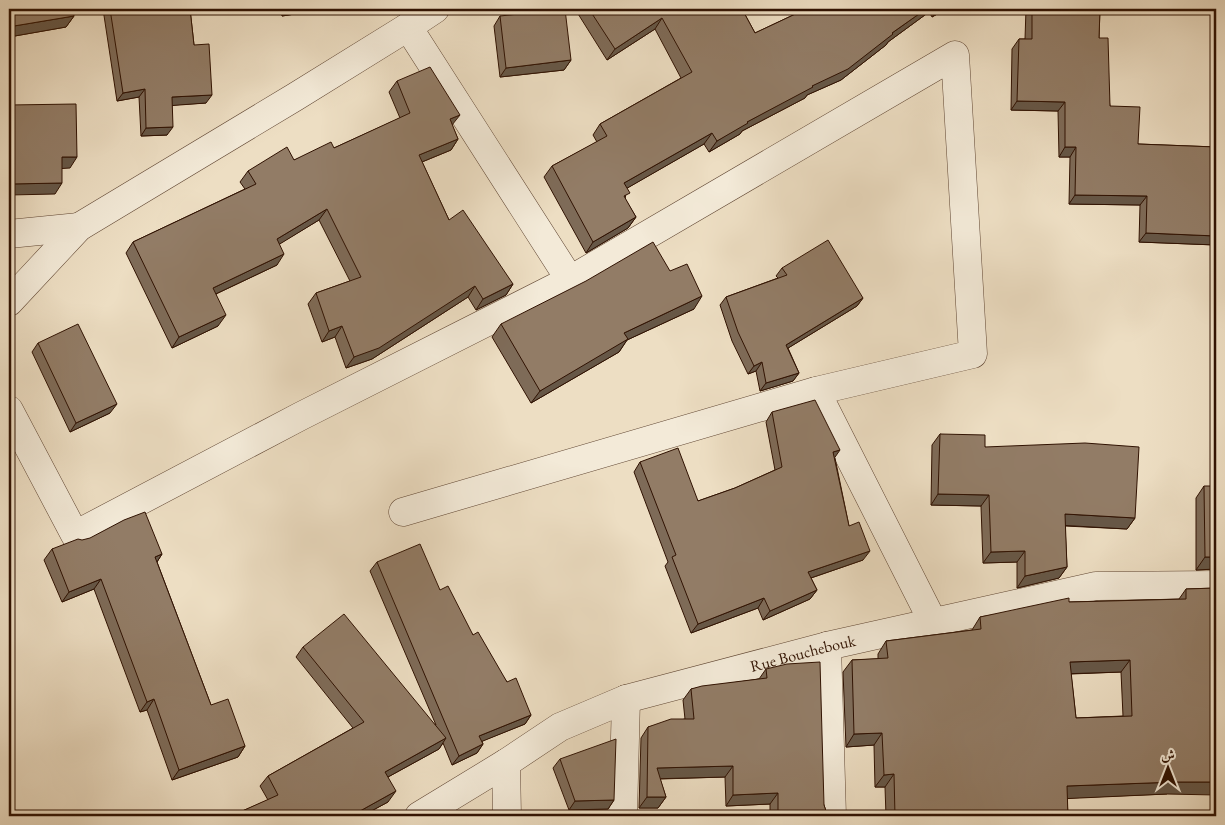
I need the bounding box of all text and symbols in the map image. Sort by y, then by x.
street label: Rue Bouchebouk [748,630,858,677]
north arrow [1142,742,1192,792]
text: ش [1161,746,1175,764]

